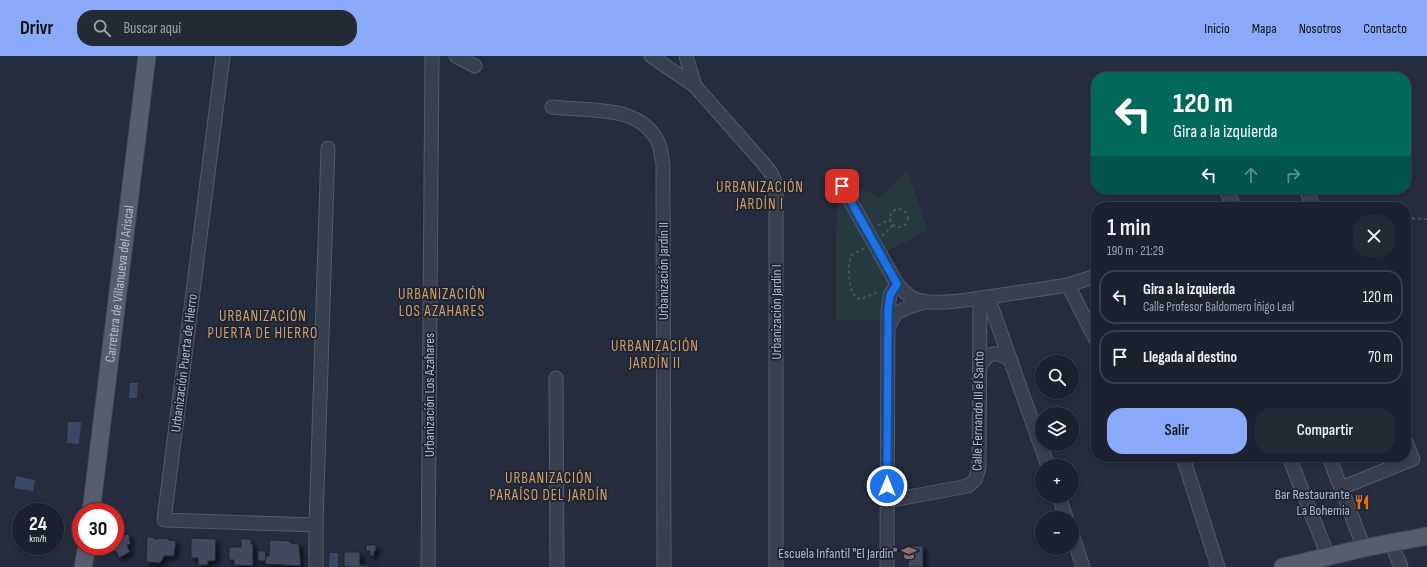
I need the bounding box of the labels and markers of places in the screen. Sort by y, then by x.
pin [825,169,859,203]
place label: Bar Restaurante La Bohemia [1275,486,1350,519]
restaurant icon: Bar Restaurante La Bohemia [1353,493,1371,511]
school or university icon: Escuela Infantil "El Jardín" [900,544,918,562]
place label: Escuela Infantil "El Jardín" [778,545,897,562]

